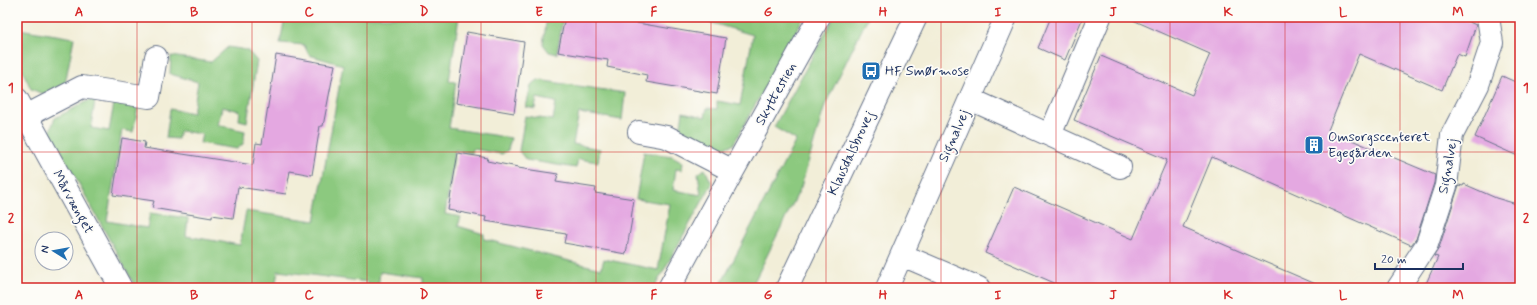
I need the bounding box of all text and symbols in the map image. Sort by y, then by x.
text: A [75,4,83,21]
text: B [190,4,199,21]
text: C [304,4,314,21]
text: D [420,4,429,21]
text: E [535,4,543,21]
text: F [651,4,658,21]
text: G [764,4,773,21]
text: H [879,4,888,21]
text: I [995,4,1002,21]
text: J [1109,4,1117,21]
text: K [1223,4,1233,21]
text: L [1339,4,1348,21]
text: M [1452,4,1464,21]
street label: Skyttestien [751,59,801,129]
bus stop icon: HF Smørmose [860,60,882,82]
place label: HF Smørmose [885,62,969,80]
text: 1 [8,80,14,97]
text: 1 [1523,80,1529,97]
street label: Signalvej [934,107,975,166]
street label: Klausdalsbrovej [824,108,878,198]
place label: Omsorgscenteret Egegården [1328,128,1431,164]
building icon: Omsorgscenteret Egegården [1303,134,1325,156]
street label: Signalvej [1434,137,1464,195]
street label: Mårvænget [46,167,98,238]
text: 2 [8,210,15,227]
text: 2 [1523,210,1530,227]
north arrow [34,231,74,271]
text: N [38,244,53,254]
scale bar [1375,245,1463,271]
text: 20 m [1381,252,1407,268]
text: A [75,287,83,304]
text: B [190,287,199,304]
text: C [304,287,314,304]
text: D [420,287,429,304]
text: E [535,287,543,304]
text: F [651,287,658,304]
text: G [764,287,773,304]
text: H [879,287,888,304]
text: I [995,287,1002,304]
text: J [1109,287,1117,304]
text: K [1223,287,1233,304]
text: L [1339,287,1348,304]
text: M [1452,287,1464,304]

